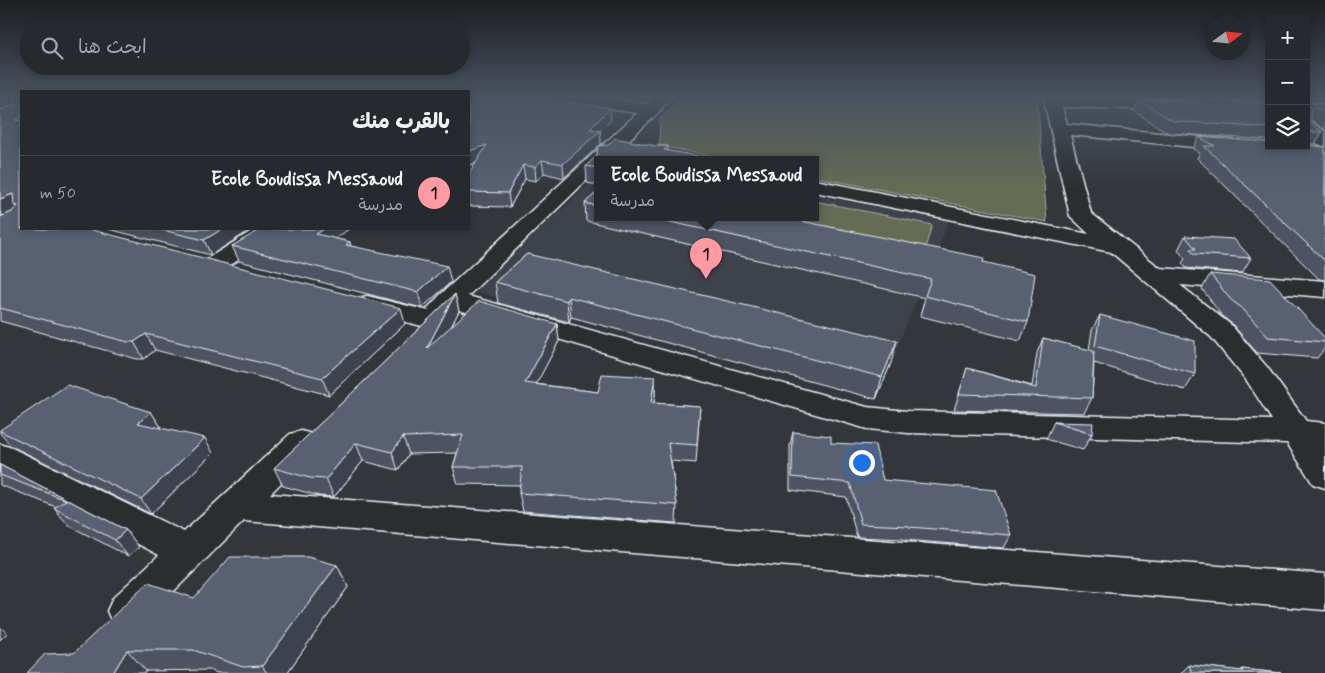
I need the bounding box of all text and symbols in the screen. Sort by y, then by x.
north arrow [1205,15,1250,60]
map controls [1265,15,1310,150]
button: + [1265,15,1310,60]
search box [20,20,470,75]
icon: search [38,34,66,62]
text: ابحث هنا [78,35,147,60]
button: − [1265,60,1310,105]
button: layers [1265,105,1310,150]
text: بالقرب منك [352,108,450,136]
popup [594,156,819,221]
text: Ecole Boudissa Messaoud [610,163,803,188]
text: Ecole Boudissa Messaoud [211,167,403,192]
text: 50 m [40,183,76,204]
text: 1 [430,183,438,204]
text: مدرسة [610,191,655,212]
text: مدرسة [358,195,403,216]
pin: 1 [690,238,722,279]
your location [849,450,875,476]

